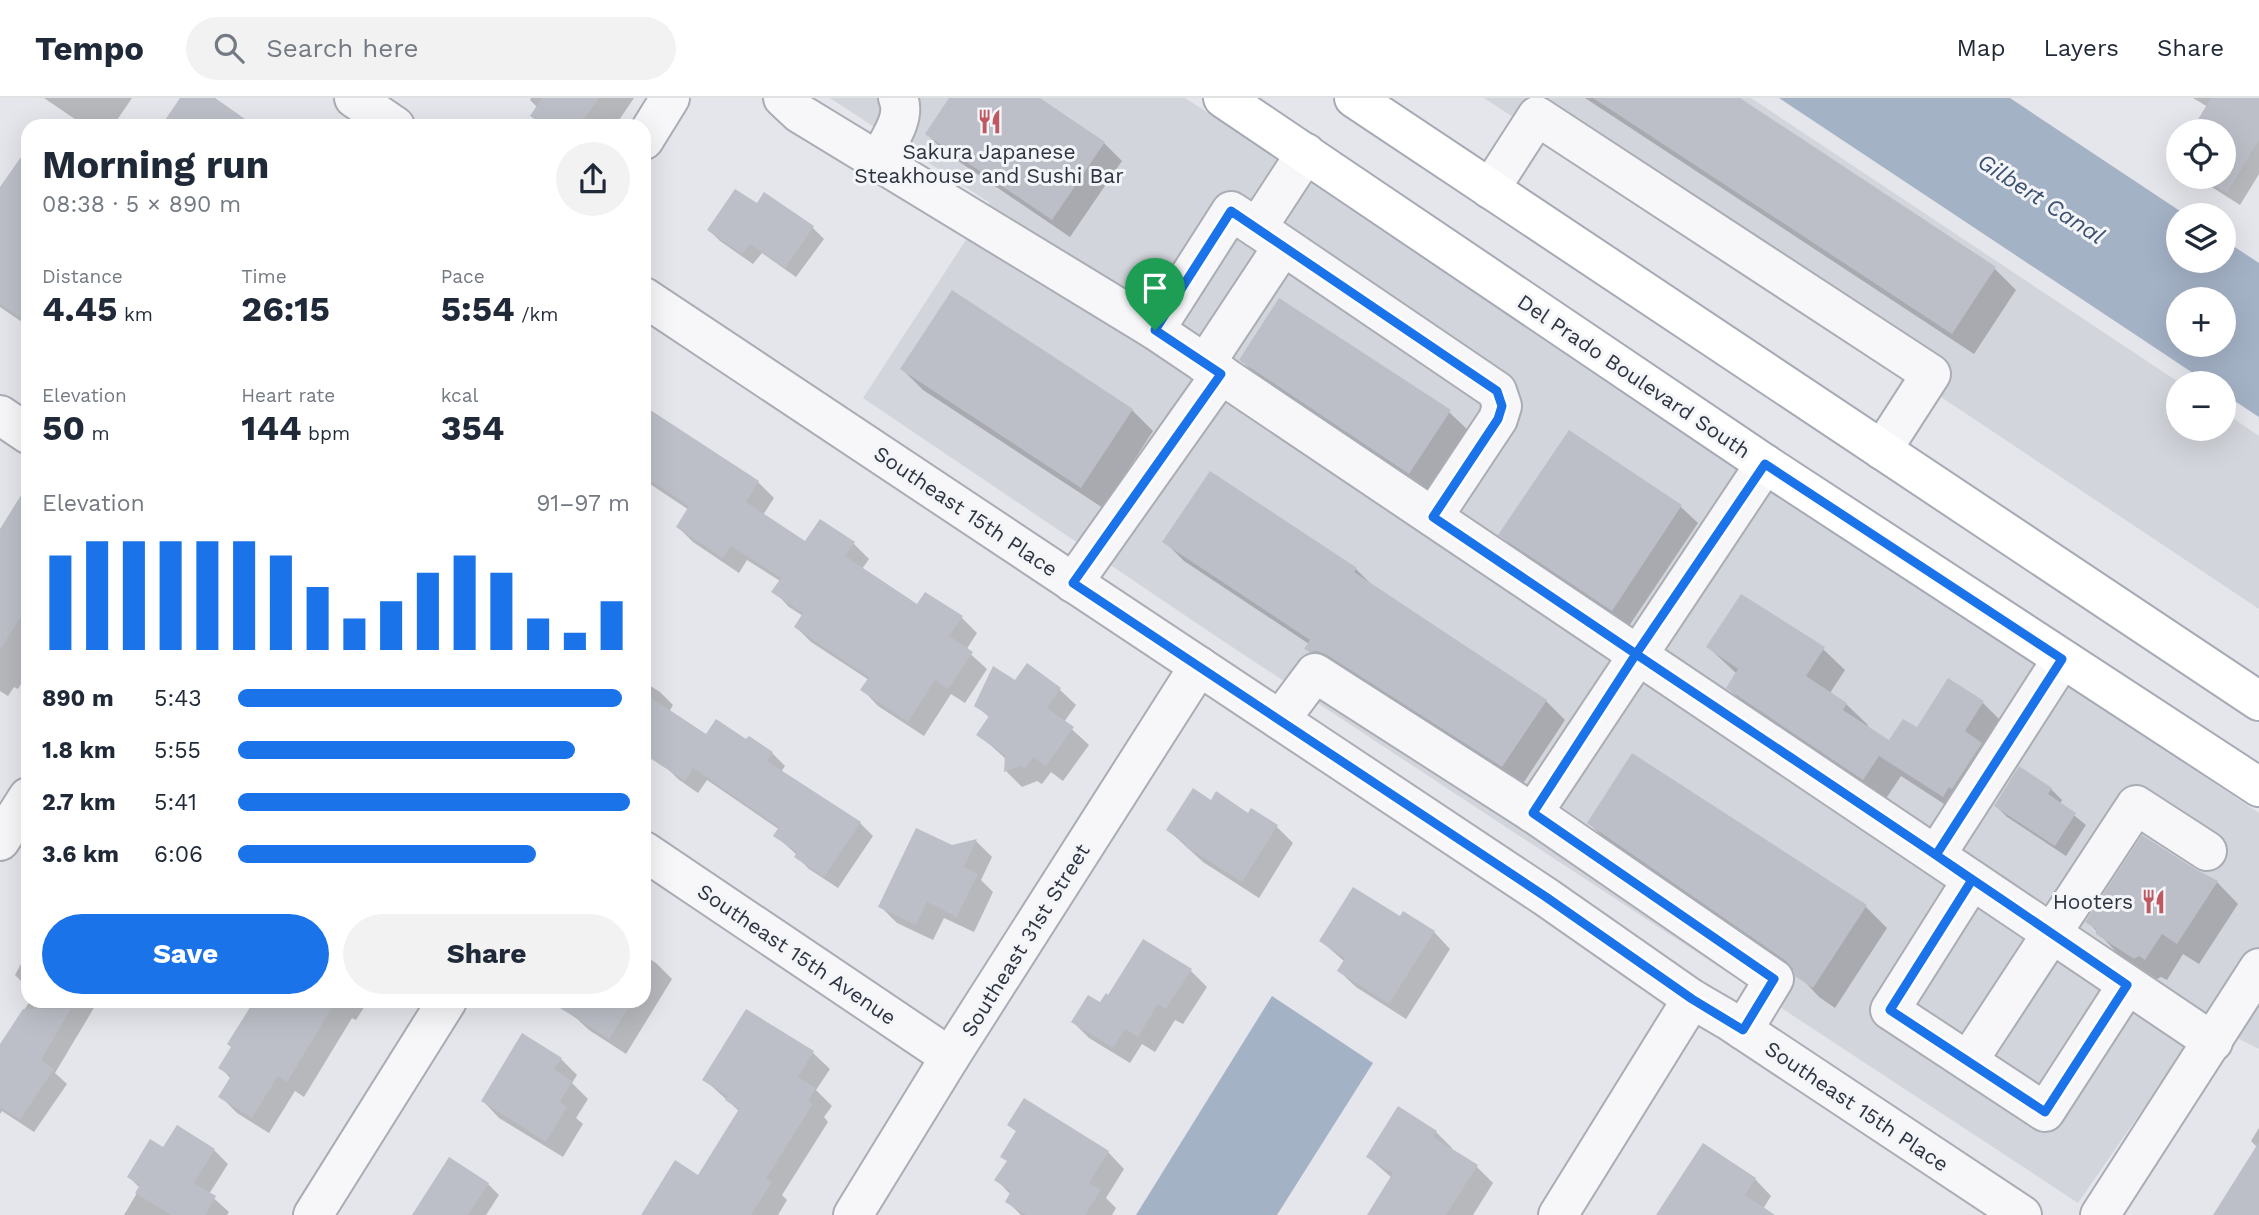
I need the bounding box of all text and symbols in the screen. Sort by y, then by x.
search box [186,17,676,80]
text: Tempo [35,29,144,68]
icon: search [210,29,248,67]
text: Search here [266,33,419,63]
text: Map [1957,34,2005,62]
text: Layers [2043,34,2119,62]
text: Share [2157,34,2224,62]
restaurant icon: Sakura Japanese Steakhouse and Sushi Bar [975,108,1003,136]
map controls [2166,119,2236,441]
button: locate [2166,119,2236,189]
place label: Sakura Japanese Steakhouse and Sushi Bar [854,139,1124,188]
button: share [556,142,630,216]
text: Morning run [42,143,269,187]
water label: Gilbert Canal [1972,148,2110,250]
text: 08:38 · 5 × 890 m [42,191,241,218]
button: layers [2166,203,2236,273]
pin [1125,258,1185,330]
text: Distance [42,265,123,288]
text: Time [241,265,287,288]
text: Pace [441,265,485,288]
icon: arrive [1136,269,1174,307]
button: + [2166,287,2236,357]
text: 4.45 [42,288,117,330]
text: 26:15 [241,288,330,330]
text: 5:54 [441,288,515,330]
street label: Del Prado Boulevard South [1513,289,1755,463]
text: km [117,303,153,326]
text: /km [515,303,558,326]
button: − [2166,371,2236,441]
text: Elevation [42,384,127,407]
text: Heart rate [241,384,335,407]
text: kcal [441,384,478,407]
text: 50 [42,407,85,449]
text: 144 [241,407,302,449]
text: 354 [441,407,504,449]
text: m [85,422,110,445]
text: bpm [302,422,350,445]
street label: Southeast 15th Place [870,440,1062,582]
text: Elevation [42,490,145,517]
text: 91–97 m [536,490,630,517]
text: 890 m [42,685,114,712]
text: 5:43 [154,685,202,712]
text: 1.8 km [42,737,116,764]
text: 5:55 [154,737,201,764]
text: 2.7 km [42,789,116,816]
text: 5:41 [154,789,197,816]
street label: Southeast 31st Street [955,839,1095,1041]
text: 3.6 km [42,841,119,868]
text: 6:06 [154,841,203,868]
street label: Southeast 15th Avenue [693,878,901,1030]
restaurant icon: Hooters [2139,887,2167,915]
place label: Hooters [2053,889,2133,914]
button: Save [42,914,329,994]
button: Share [343,914,630,994]
street label: Southeast 15th Place [1761,1035,1953,1177]

